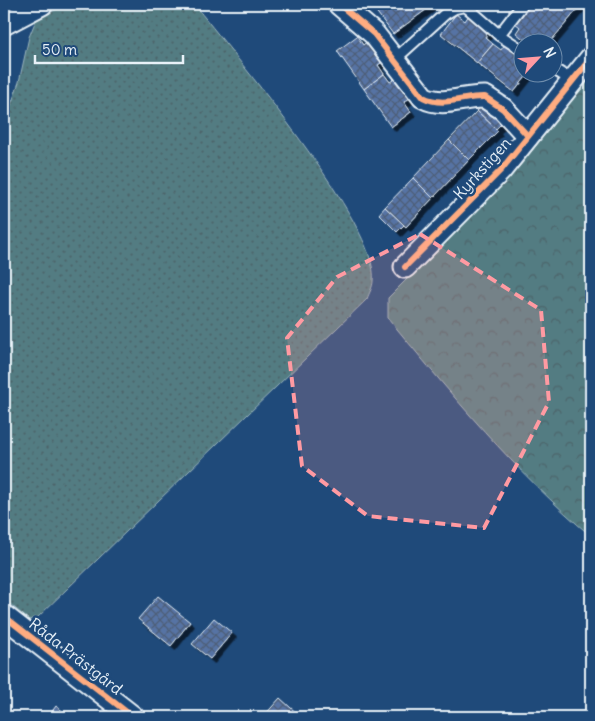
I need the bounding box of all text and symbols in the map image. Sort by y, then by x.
scale bar [35,32,182,64]
north arrow [512,32,562,82]
text: 50 m [42,40,77,59]
text: N [539,44,560,61]
street label: Kyrkstigen [449,133,515,203]
street label: Råda Prästgård [25,613,127,699]

